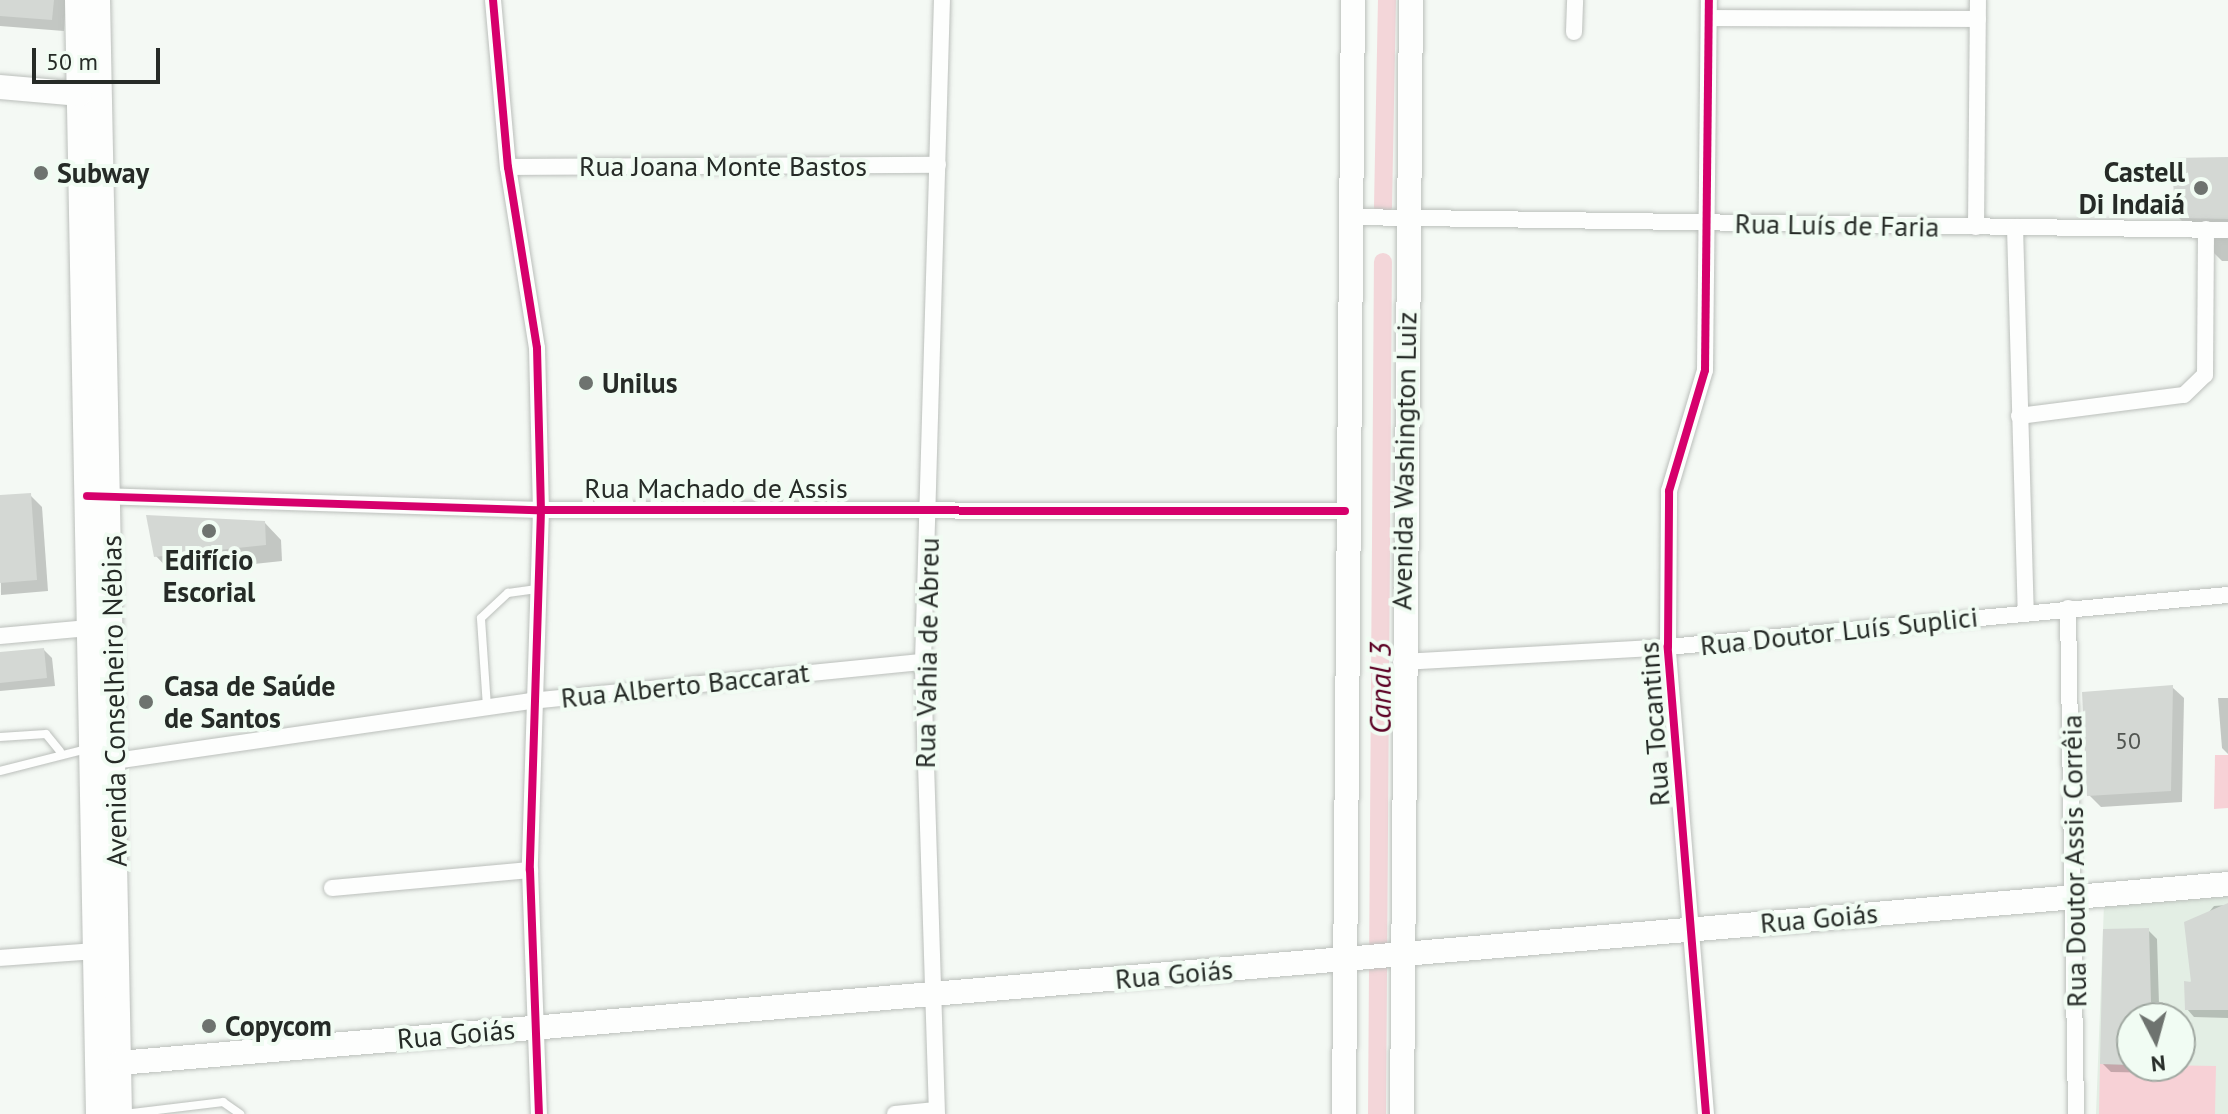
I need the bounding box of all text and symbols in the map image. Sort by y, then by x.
scale bar [36,32,164,82]
text: 50 m [46,46,98,77]
street label: Rua Joana Monte Bastos [579,149,867,183]
place label: Castell Di Indaiá [2079,155,2185,221]
place label: Subway [57,156,149,190]
marker: Subway [32,164,50,182]
marker: Castell Di Indaiá [2192,179,2210,197]
street label: Rua Luís de Faria [1734,206,1940,244]
street label: Avenida Washington Luiz [1385,311,1423,611]
place label: Unilus [602,366,677,400]
marker: Unilus [577,374,595,392]
street label: Rua Machado de Assis [584,471,848,505]
marker: Edifício Escorial [200,522,218,540]
street label: Avenida Conselheiro Nébias [94,535,134,867]
street label: Rua Vahia de Abreu [908,536,946,770]
place label: Edifício Escorial [163,543,255,609]
street label: Rua Doutor Luís Suplici [1698,600,1980,662]
street label: Rua Tocantins [1631,640,1677,808]
water label: Canal 3 [1362,642,1398,734]
street label: Rua Alberto Baccarat [559,655,811,715]
place label: Casa de Saúde de Santos [164,669,336,735]
marker: Casa de Saúde de Santos [135,691,157,713]
street label: Rua Doutor Assis Corrêia [2055,714,2093,1008]
house number: 50 [2115,727,2141,755]
street label: Rua Goiás [1759,896,1879,940]
street label: Rua Goiás [1114,952,1234,996]
north arrow [2116,1002,2196,1082]
place label: Copycom [225,1009,332,1043]
street label: Rua Goiás [396,1012,516,1056]
marker: Copycom [200,1017,218,1035]
text: N [2150,1049,2167,1079]

